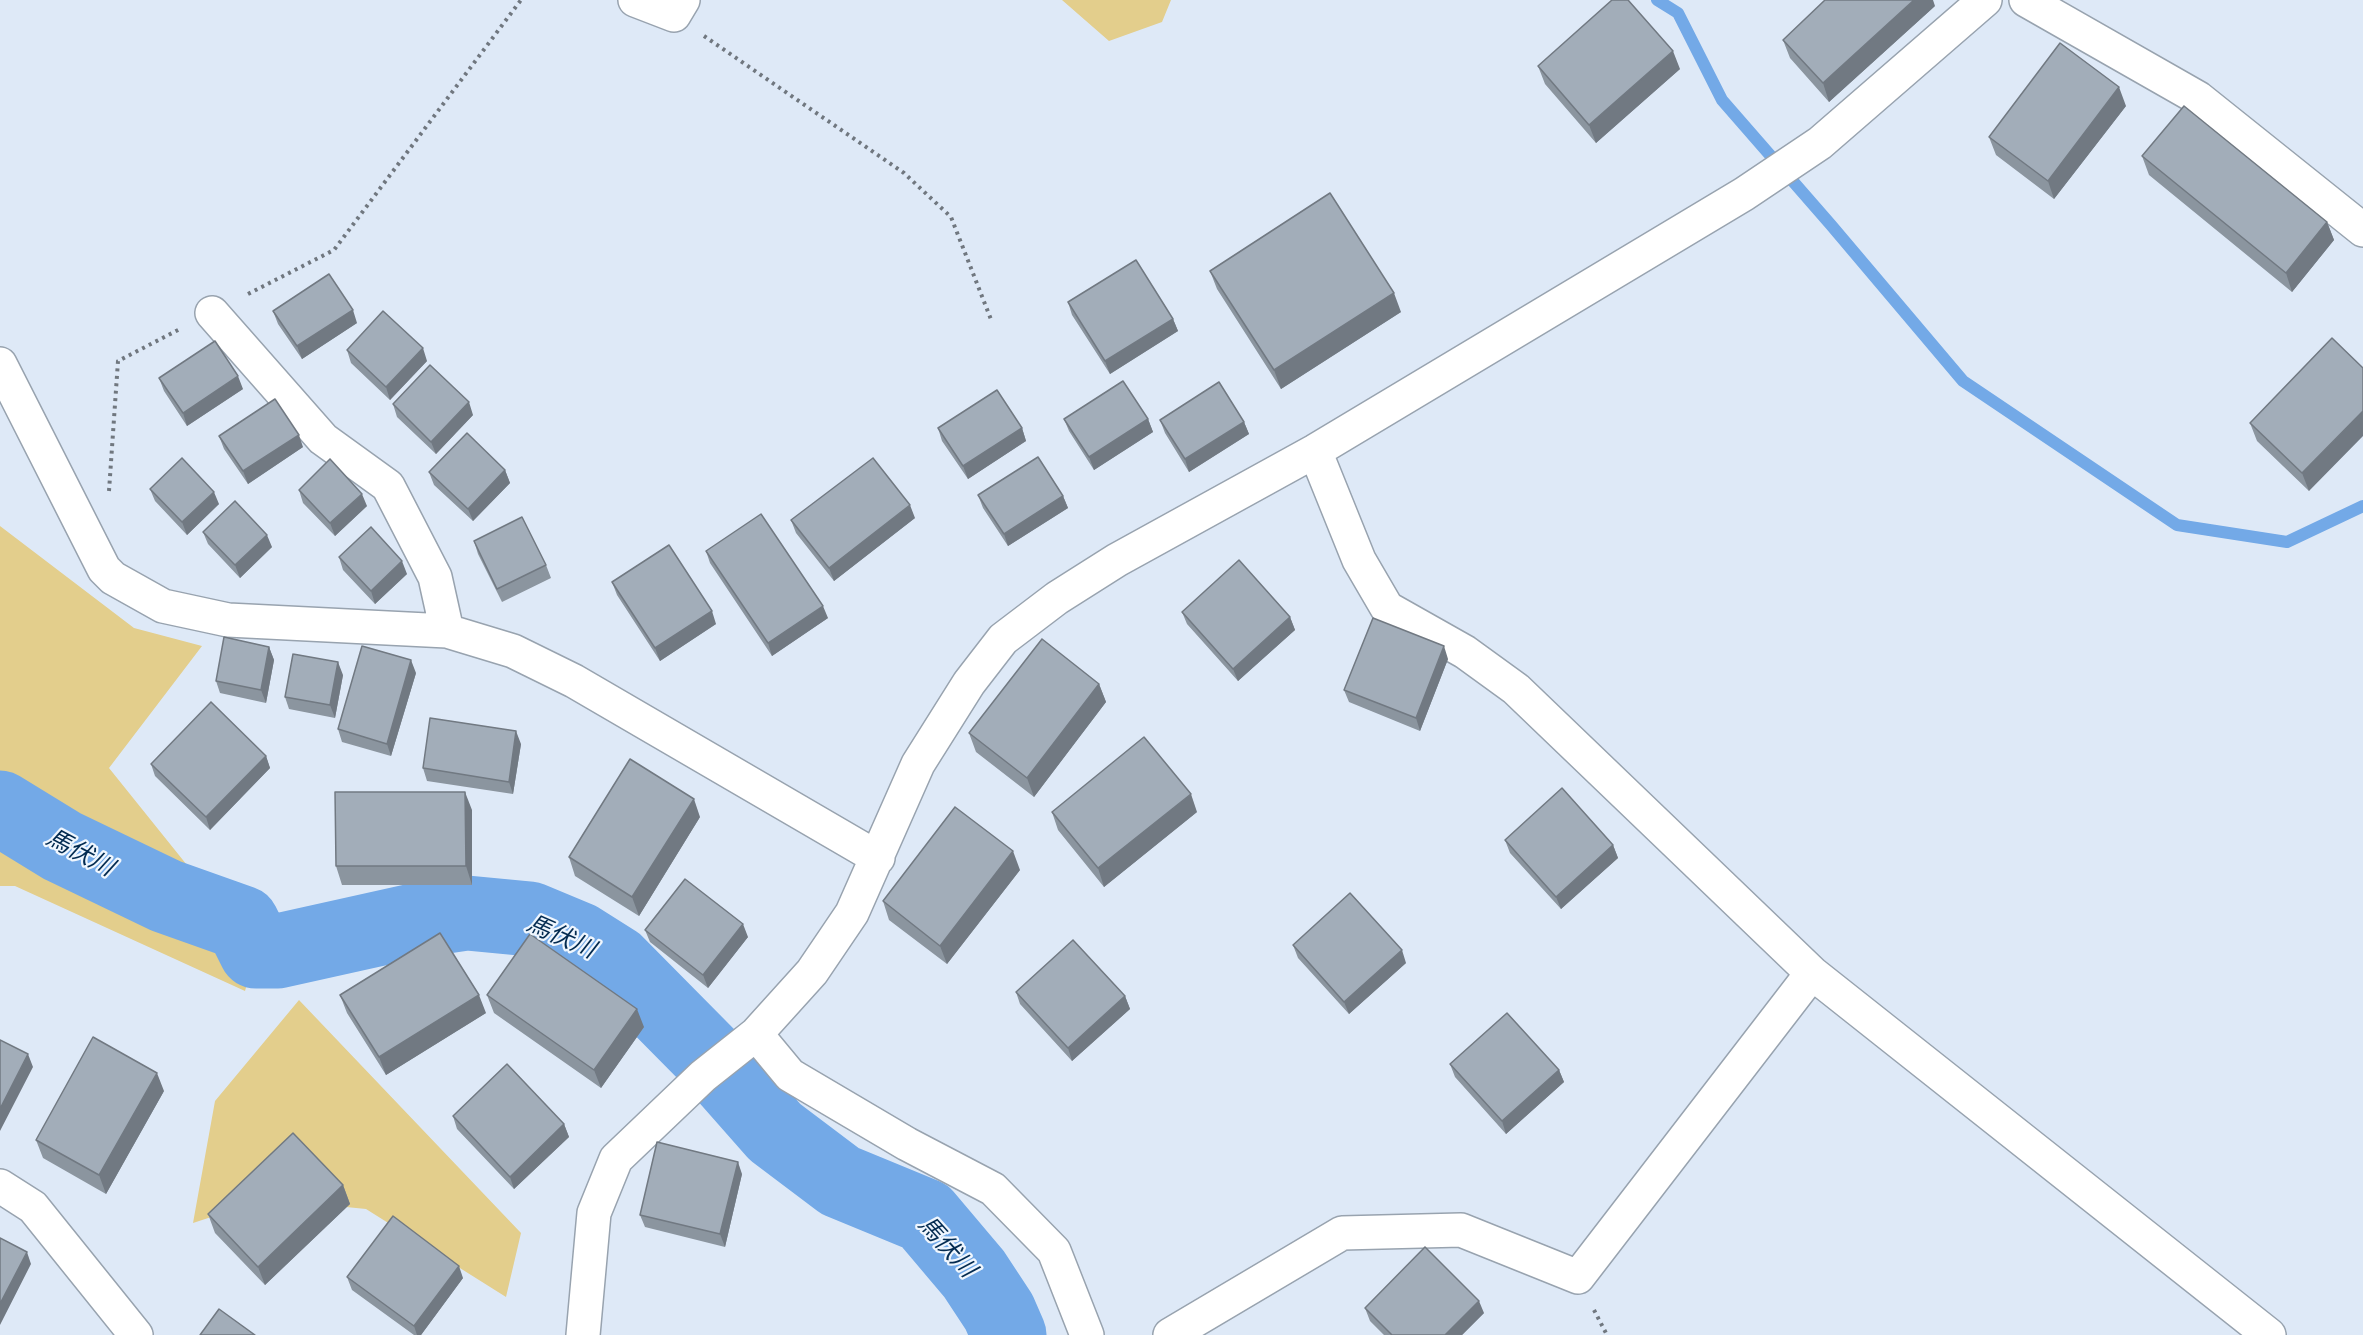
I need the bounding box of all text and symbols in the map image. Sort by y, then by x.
water label: 馬伏川 [41,823,119,883]
water label: 馬伏川 [522,909,600,965]
water label: 馬伏川 [912,1211,982,1283]

